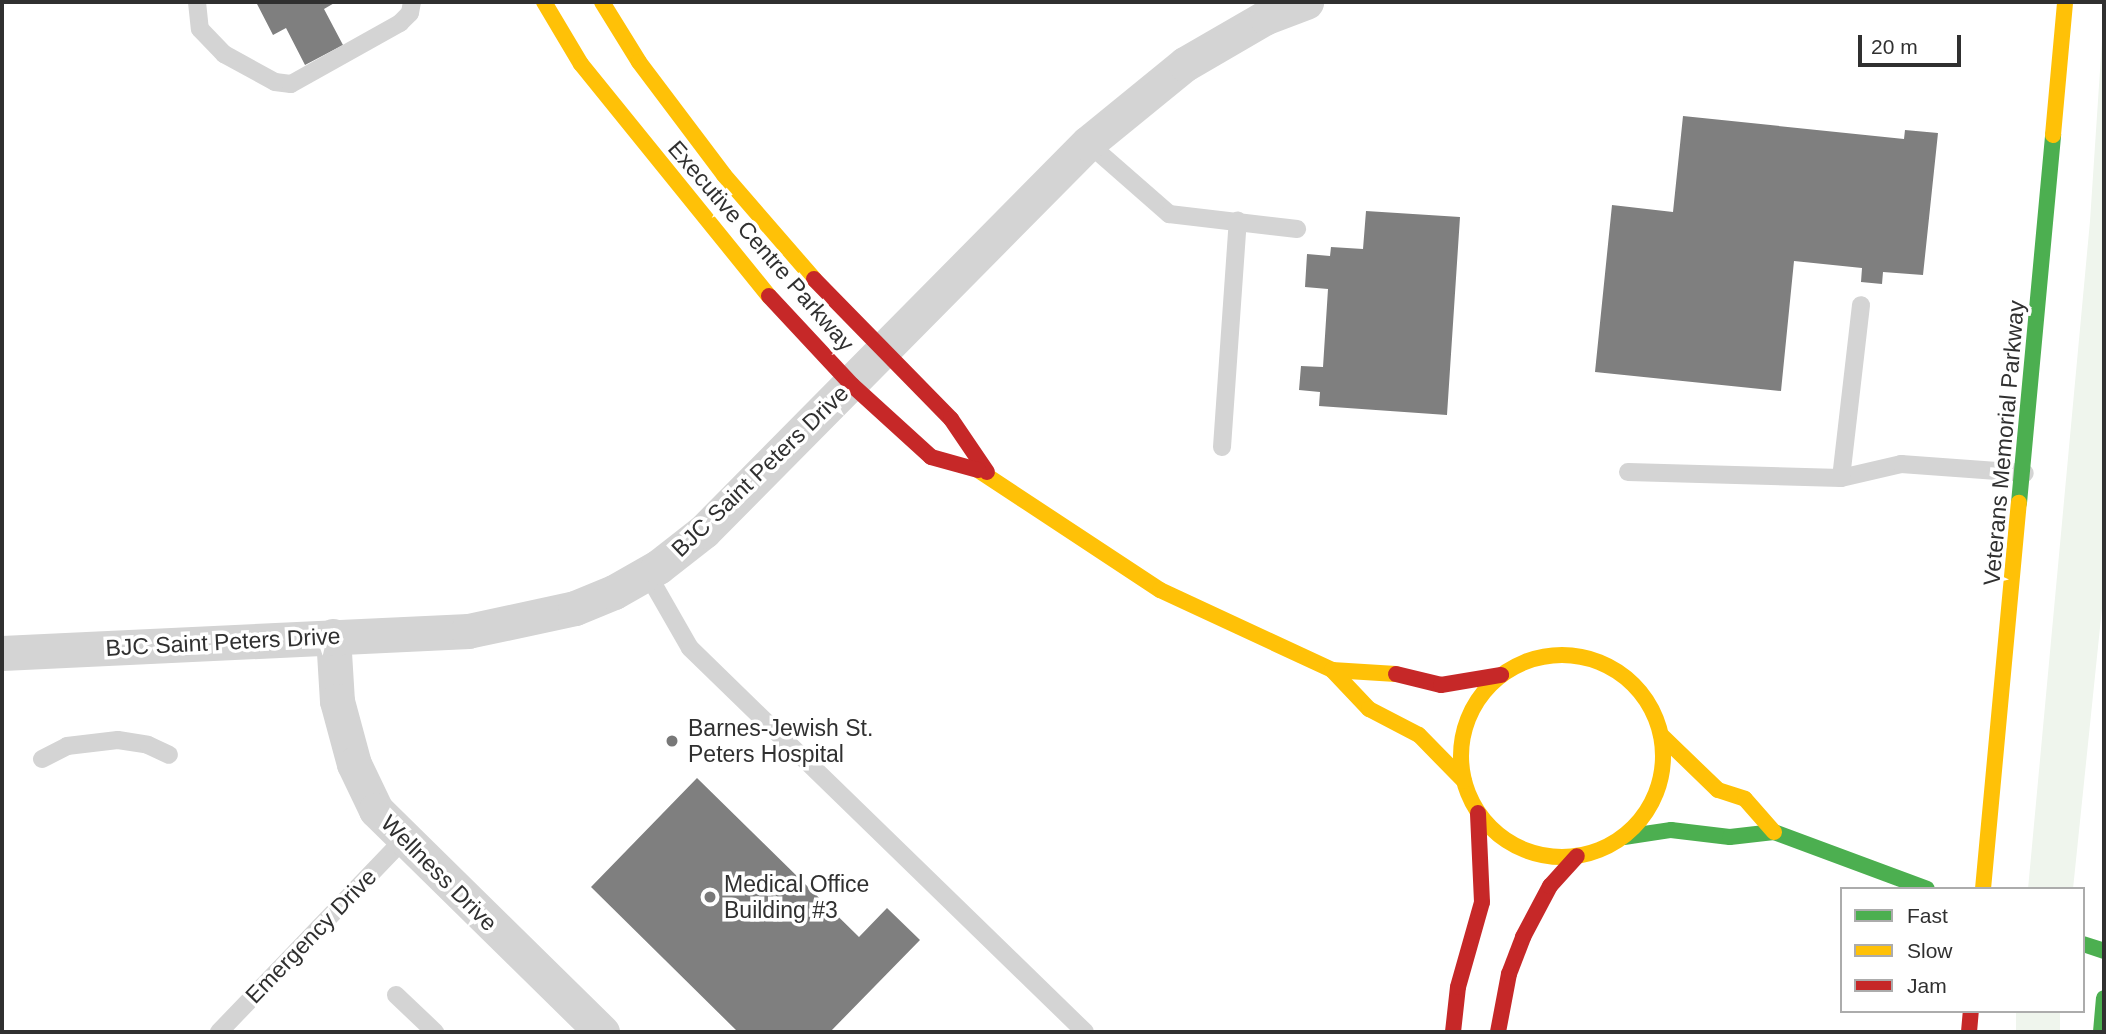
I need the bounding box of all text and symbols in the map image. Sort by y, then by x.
scale bar [1861,21,1964,65]
text: 20 m [1871,35,1918,58]
street label: Executive Centre Parkway [662,135,860,357]
street label: Veterans Memorial Parkway [1978,299,2030,587]
street label: BJC Saint Peters Drive [666,379,854,563]
street label: BJC Saint Peters Drive [105,622,341,662]
place label: Barnes-Jewish St. Peters Hospital [688,714,873,768]
marker: Barnes-Jewish St. Peters Hospital [662,731,682,751]
street label: Wellness Drive [375,809,503,937]
street label: Emergency Drive [240,863,382,1009]
place label: Medical Office Building #3 [724,870,869,924]
legend [1840,887,2085,1013]
marker: Medical Office Building #3 [702,889,718,905]
text: Fast [1907,904,1948,927]
text: Slow [1907,939,1953,962]
text: Jam [1907,974,1947,997]

